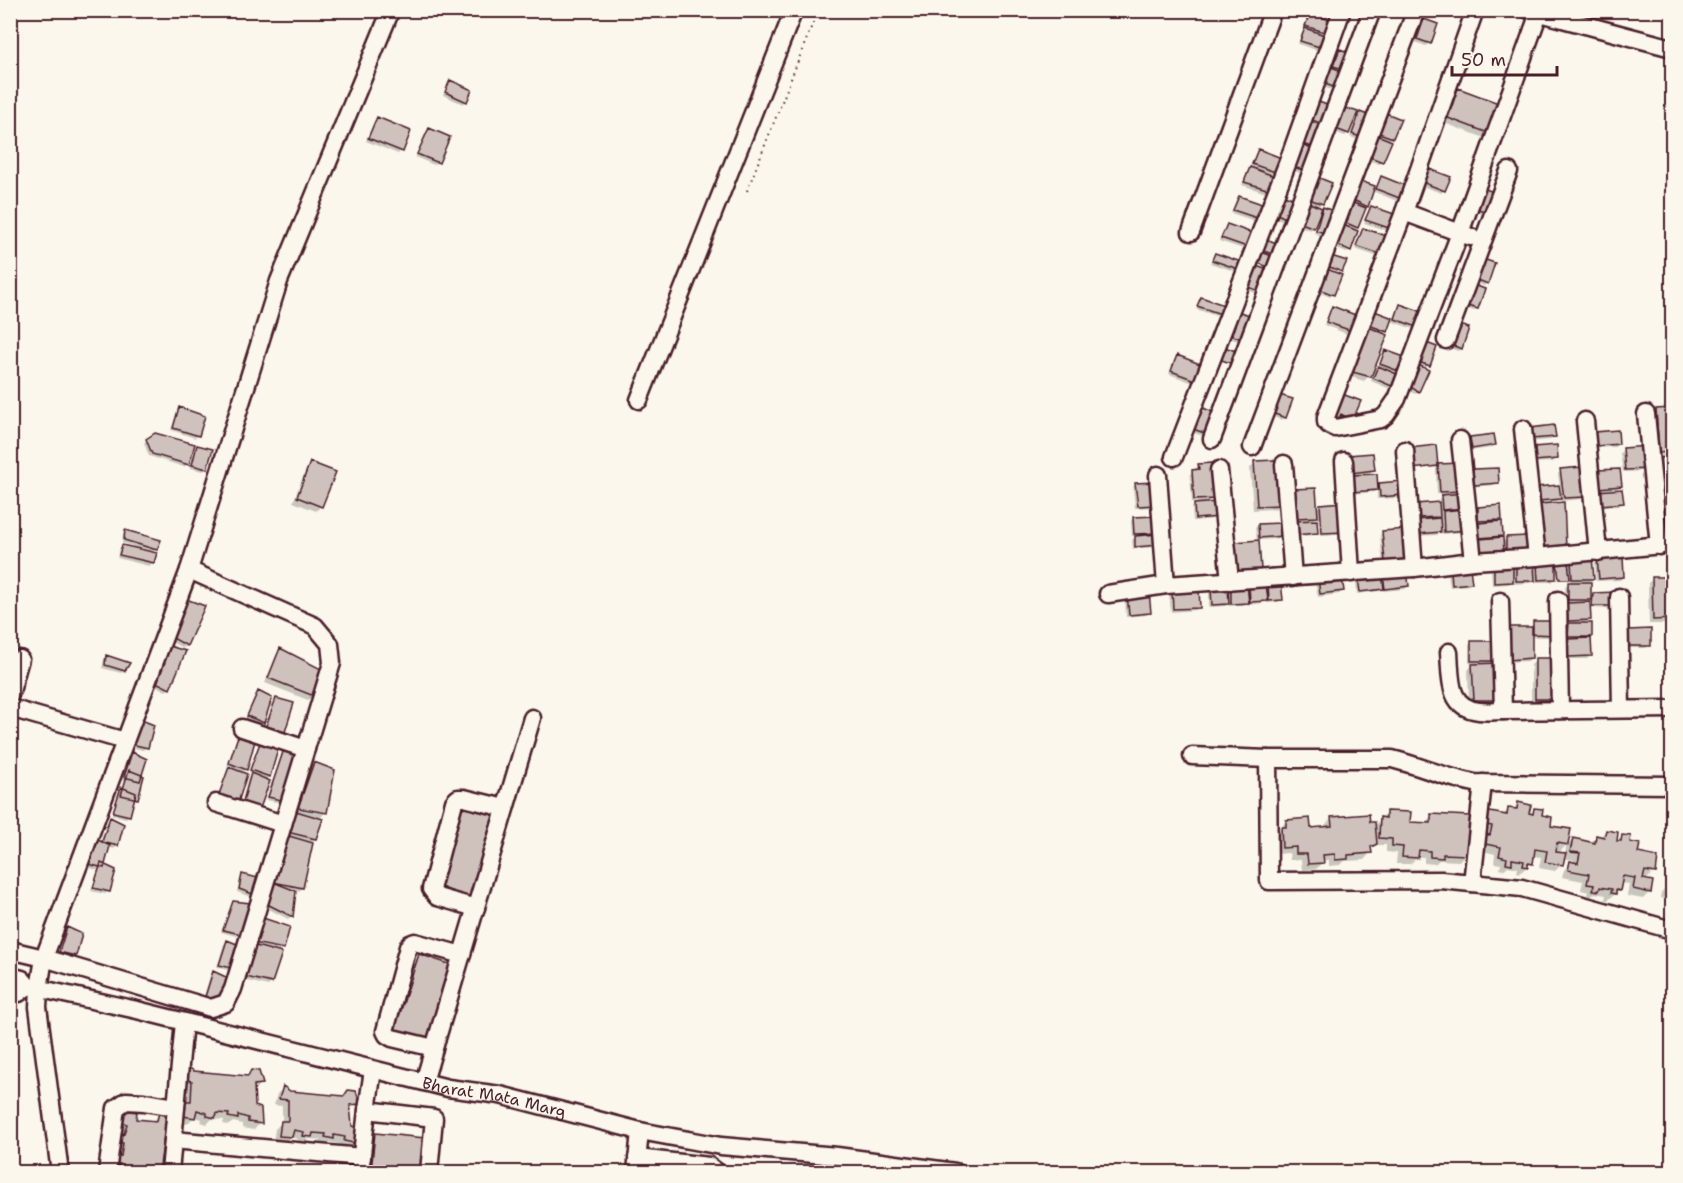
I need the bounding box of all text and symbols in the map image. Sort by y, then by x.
scale bar [1452,39,1557,77]
text: 50 m [1461,48,1506,72]
street label: Bharat Mata Marg [420,1072,568,1123]

